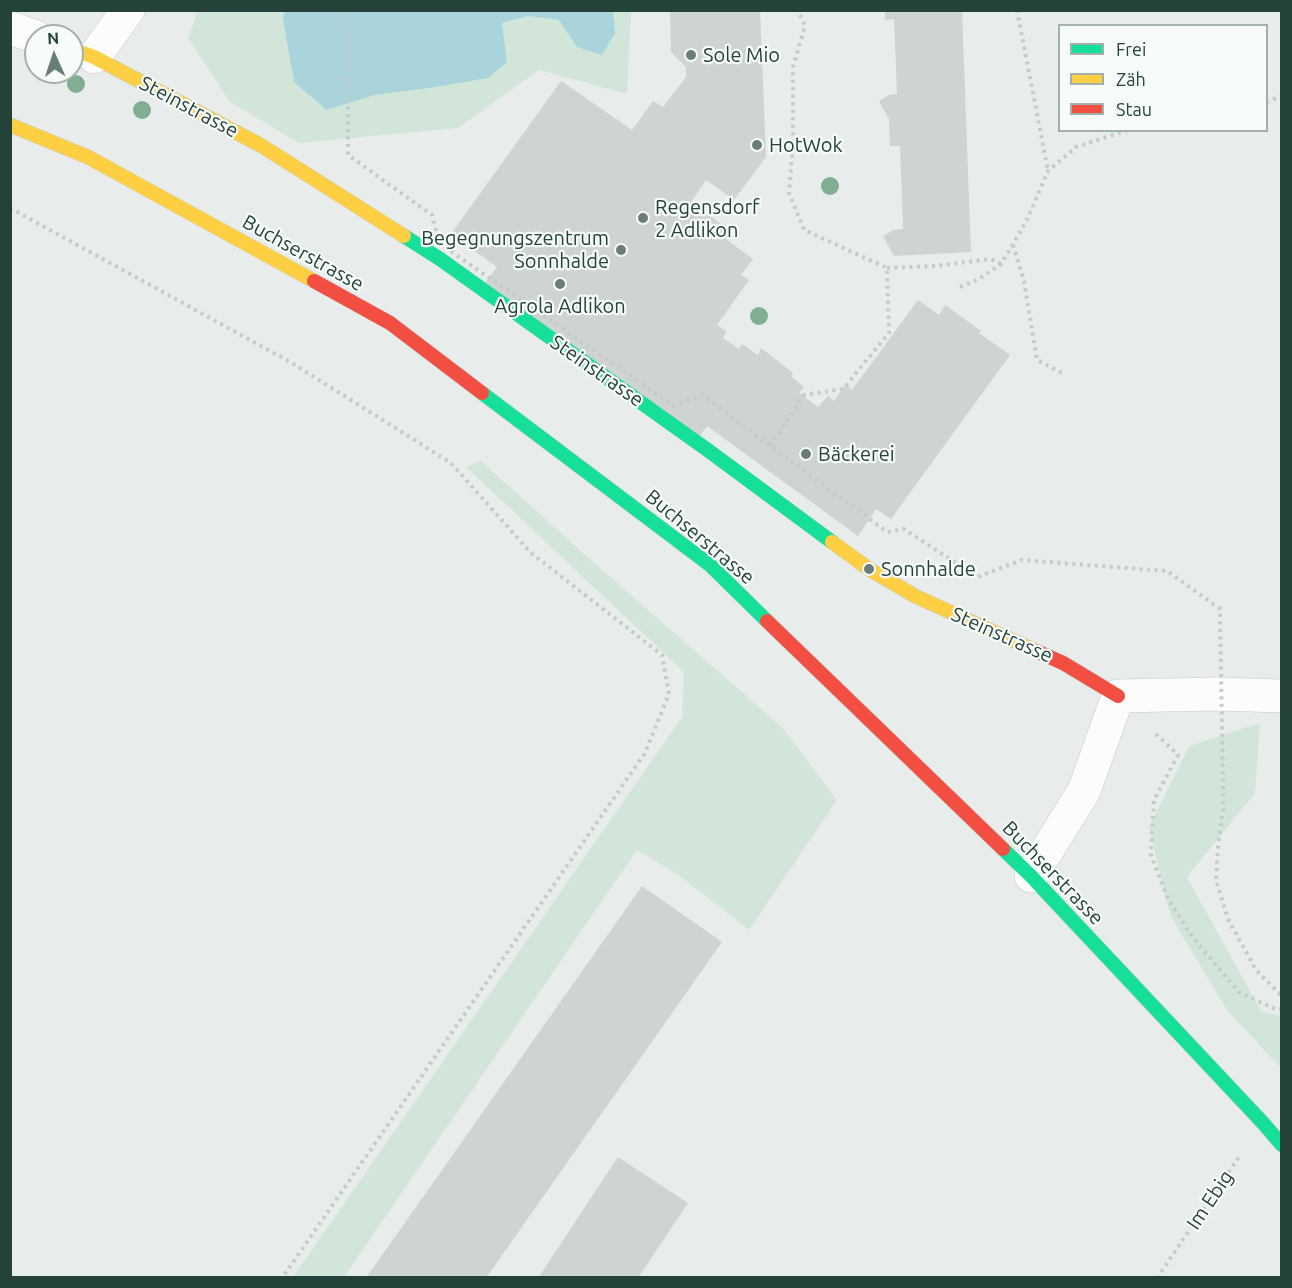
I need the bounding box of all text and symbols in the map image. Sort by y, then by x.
north arrow [24,24,84,84]
legend [1058,24,1268,132]
text: N [47,29,60,47]
text: Frei [1116,39,1146,59]
place label: Sole Mio [703,43,780,67]
marker: Sole Mio [684,48,698,62]
text: Zäh [1116,69,1146,89]
street label: Steinstrasse [136,71,242,143]
text: Stau [1116,99,1152,119]
place label: HotWok [769,133,842,157]
marker: HotWok [750,138,764,152]
place label: Regensdorf 2 Adlikon [655,195,760,242]
street label: Buchserstrasse [238,210,368,296]
marker: Regensdorf 2 Adlikon [636,211,650,225]
place label: Begegnungszentrum Sonnhalde [421,226,609,273]
marker: Begegnungszentrum Sonnhalde [614,243,628,257]
marker: Agrola Adlikon [553,277,567,291]
place label: Agrola Adlikon [494,294,626,318]
street label: Steinstrasse [546,330,648,412]
place label: Bäckerei [818,442,895,466]
marker: Bäckerei [799,447,813,461]
street label: Buchserstrasse [641,484,759,590]
place label: Sonnhalde [881,557,976,581]
marker: Sonnhalde [862,562,876,576]
street label: Steinstrasse [948,602,1056,668]
street label: Buchserstrasse [998,816,1108,930]
street label: Im Ebig [1182,1166,1238,1234]

